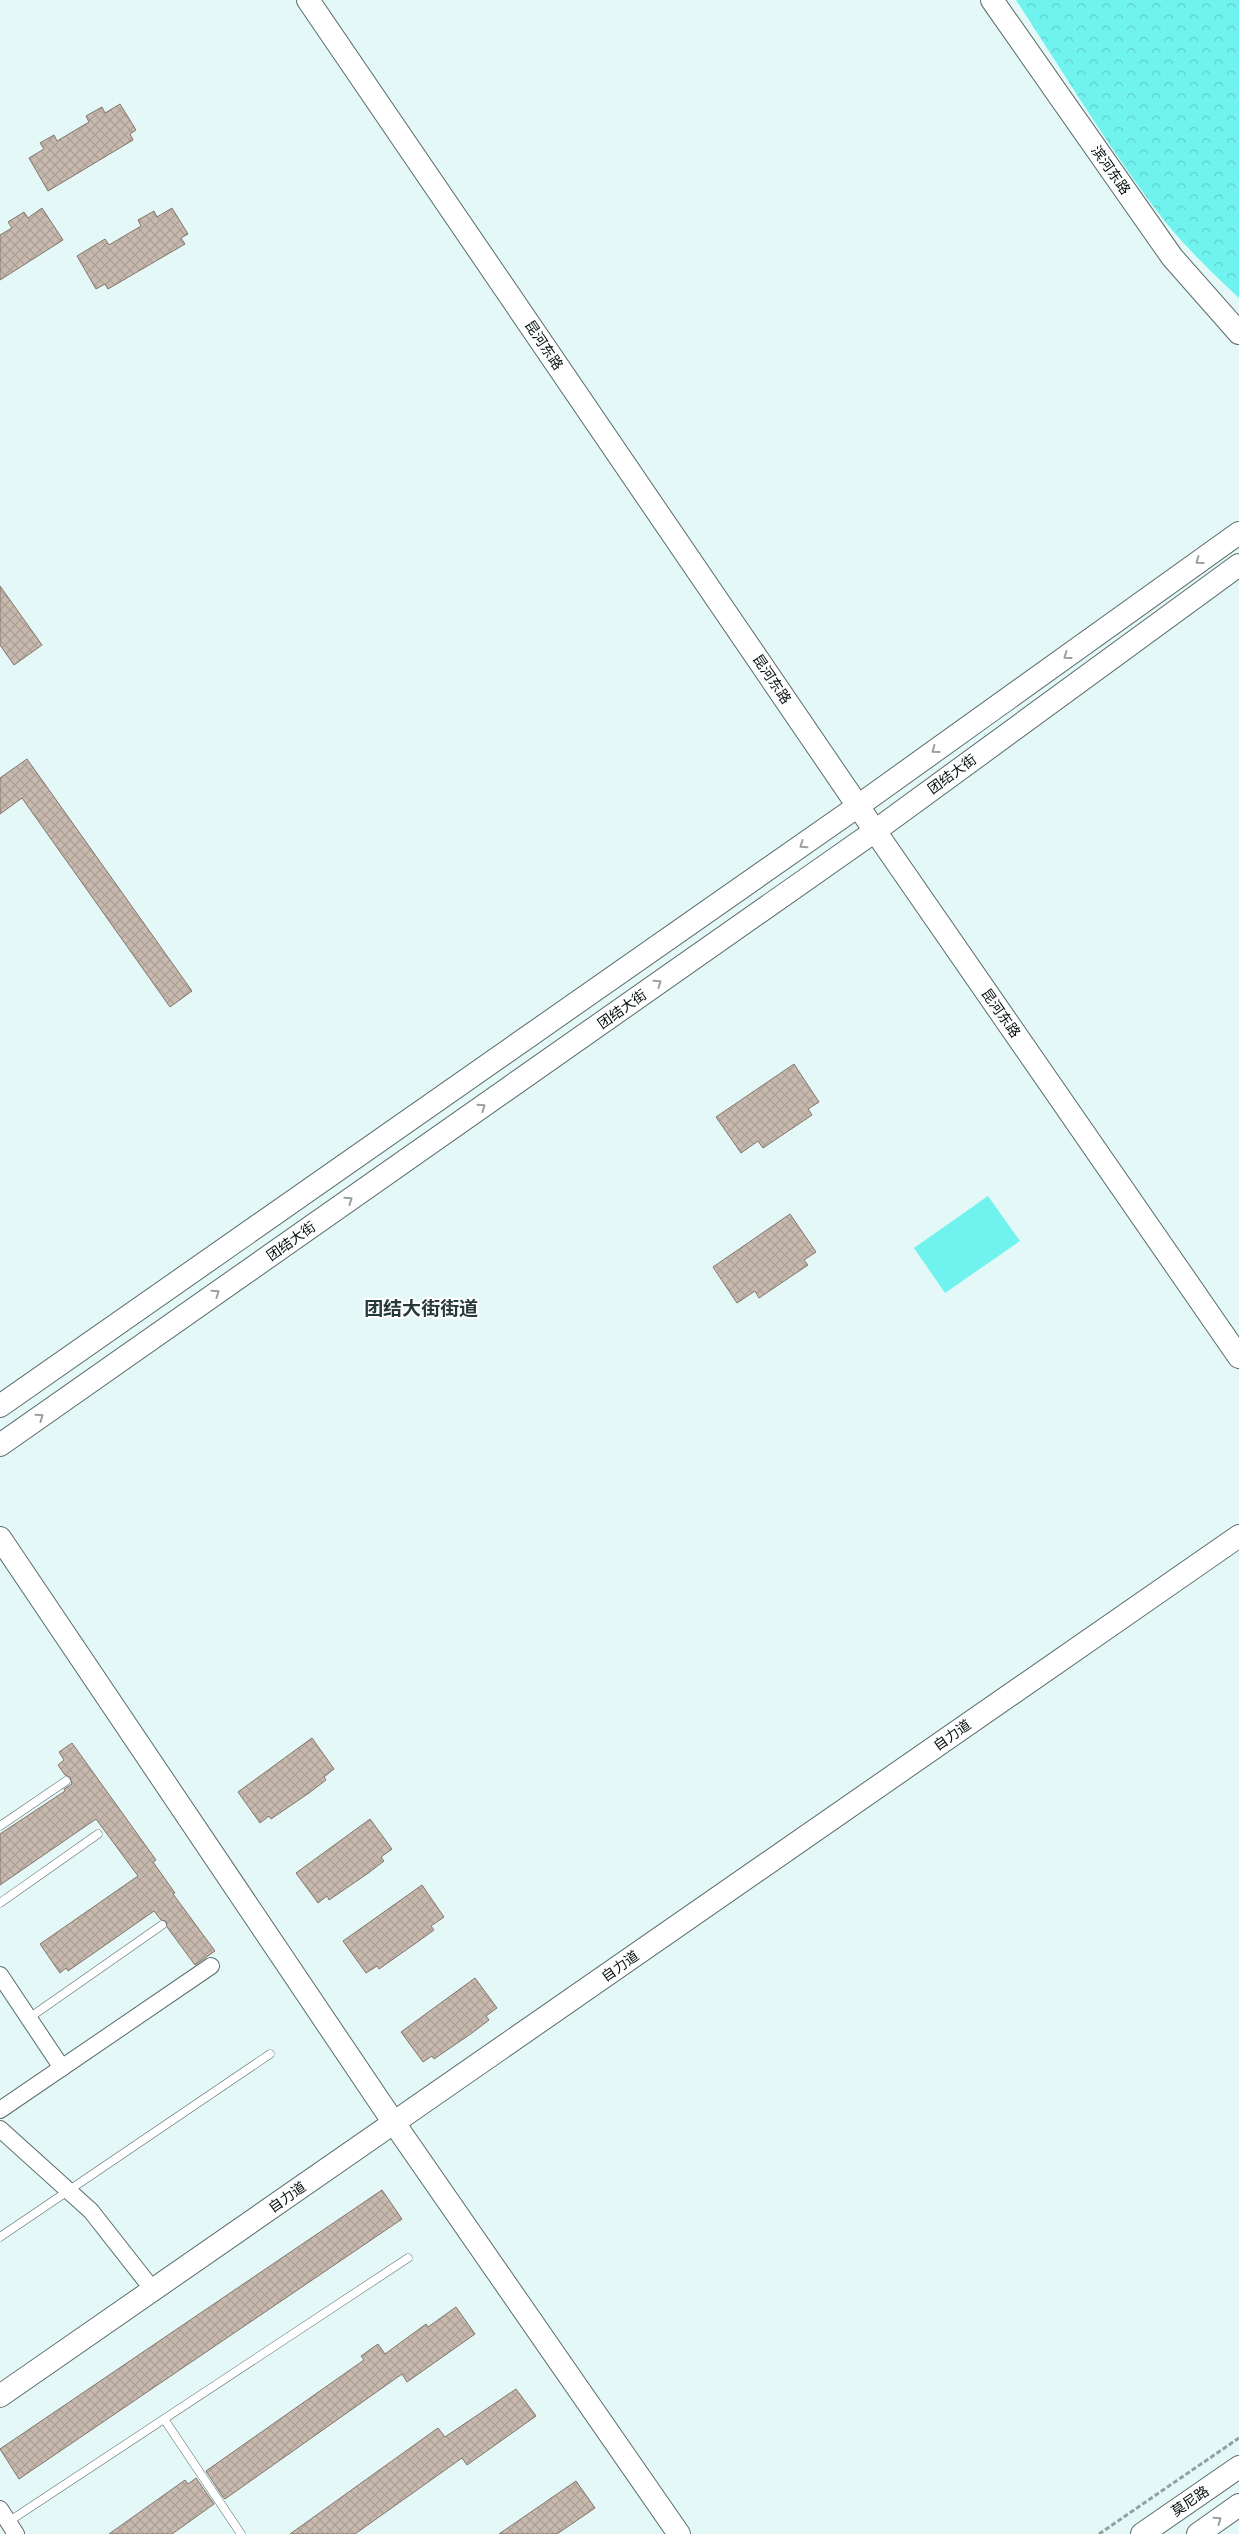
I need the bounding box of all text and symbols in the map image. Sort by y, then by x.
street label: 滨河东路 [1088,142,1134,198]
street label: 昆河东路 [521,317,567,373]
one-way arrow [1195,555,1205,564]
one-way arrow [1063,650,1073,659]
street label: 昆河东路 [749,651,795,707]
one-way arrow [932,745,941,753]
street label: 团结大街 [924,750,980,798]
one-way arrow [800,839,809,847]
one-way arrow [653,980,662,989]
street label: 昆河东路 [978,985,1024,1041]
street label: 团结大街 [594,986,650,1032]
one-way arrow [477,1104,486,1113]
one-way arrow [344,1197,353,1206]
street label: 团结大街 [263,1218,319,1264]
one-way arrow [211,1290,220,1299]
district label: 团结大街街道 [364,1296,478,1320]
one-way arrow [34,1414,44,1423]
street label: 自力道 [930,1716,974,1754]
street label: 自力道 [598,1947,642,1985]
street label: 自力道 [265,2178,309,2216]
street label: 莫尼路 [1168,2482,1212,2520]
one-way arrow [1213,2517,1222,2526]

